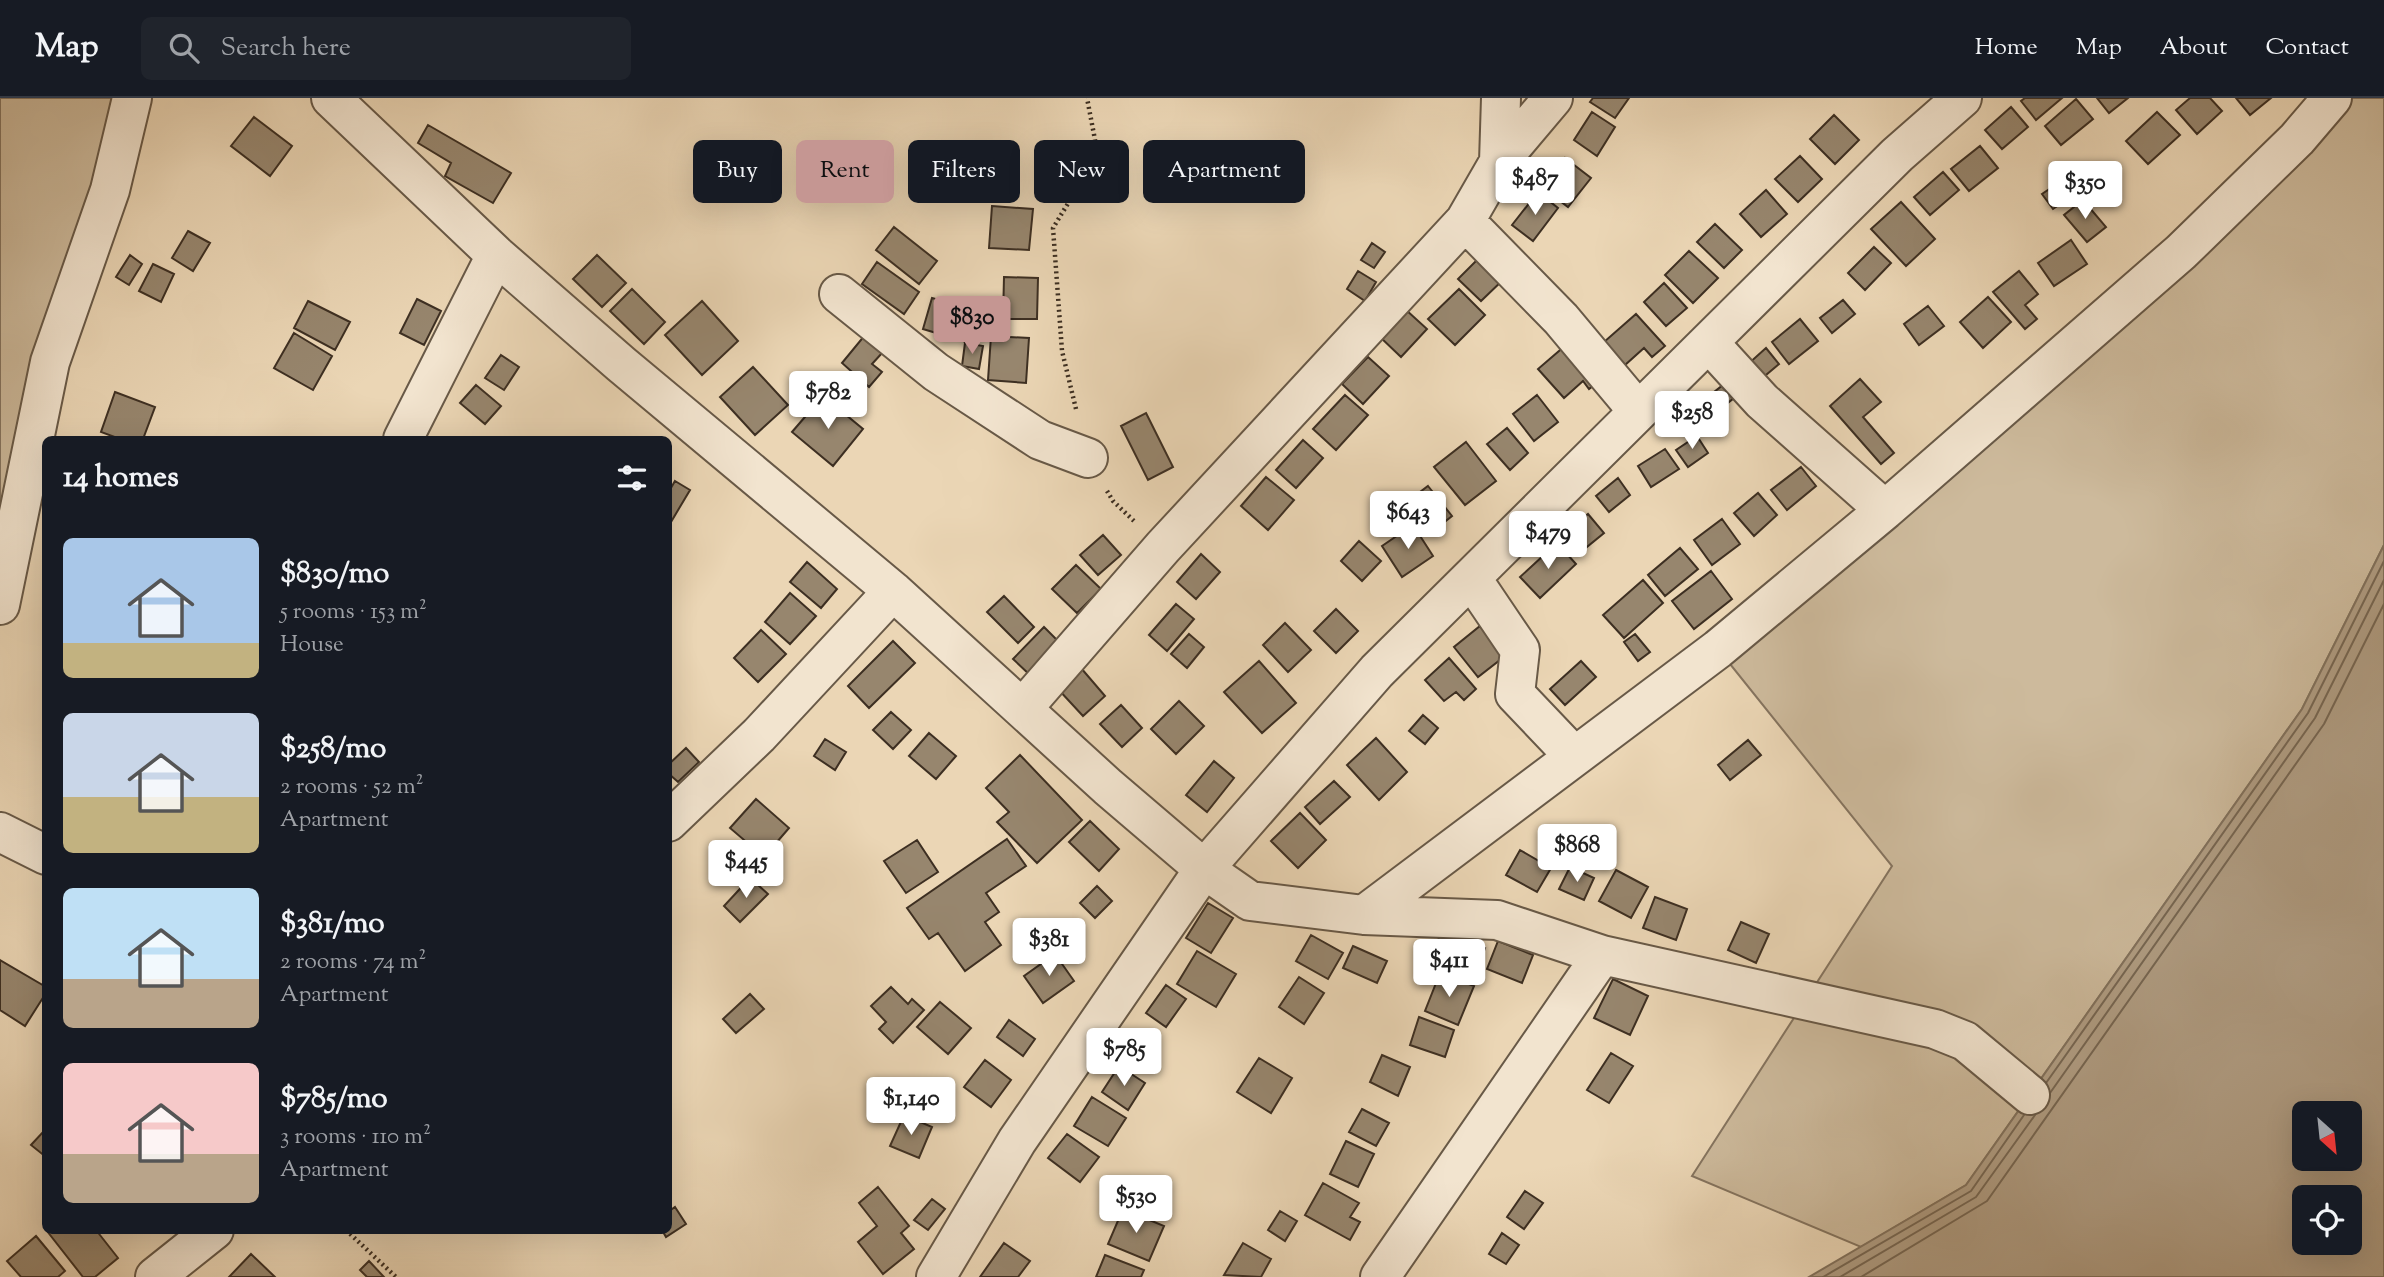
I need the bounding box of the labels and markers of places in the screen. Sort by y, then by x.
pin: $487 [1494,158,1576,217]
pin: $350 [2044,162,2126,221]
pin: $830 [931,296,1013,356]
pin: $782 [787,372,869,431]
pin: $258 [1651,392,1733,451]
pin: $643 [1367,491,1449,551]
pin: $479 [1507,512,1589,571]
pin: $868 [1536,824,1618,884]
pin: $445 [705,840,787,900]
pin: $381 [1008,918,1090,978]
pin: $411 [1408,940,1490,999]
pin: $785 [1083,1028,1165,1088]
pin: $1,140 [854,1077,968,1137]
pin: $530 [1095,1176,1177,1235]

